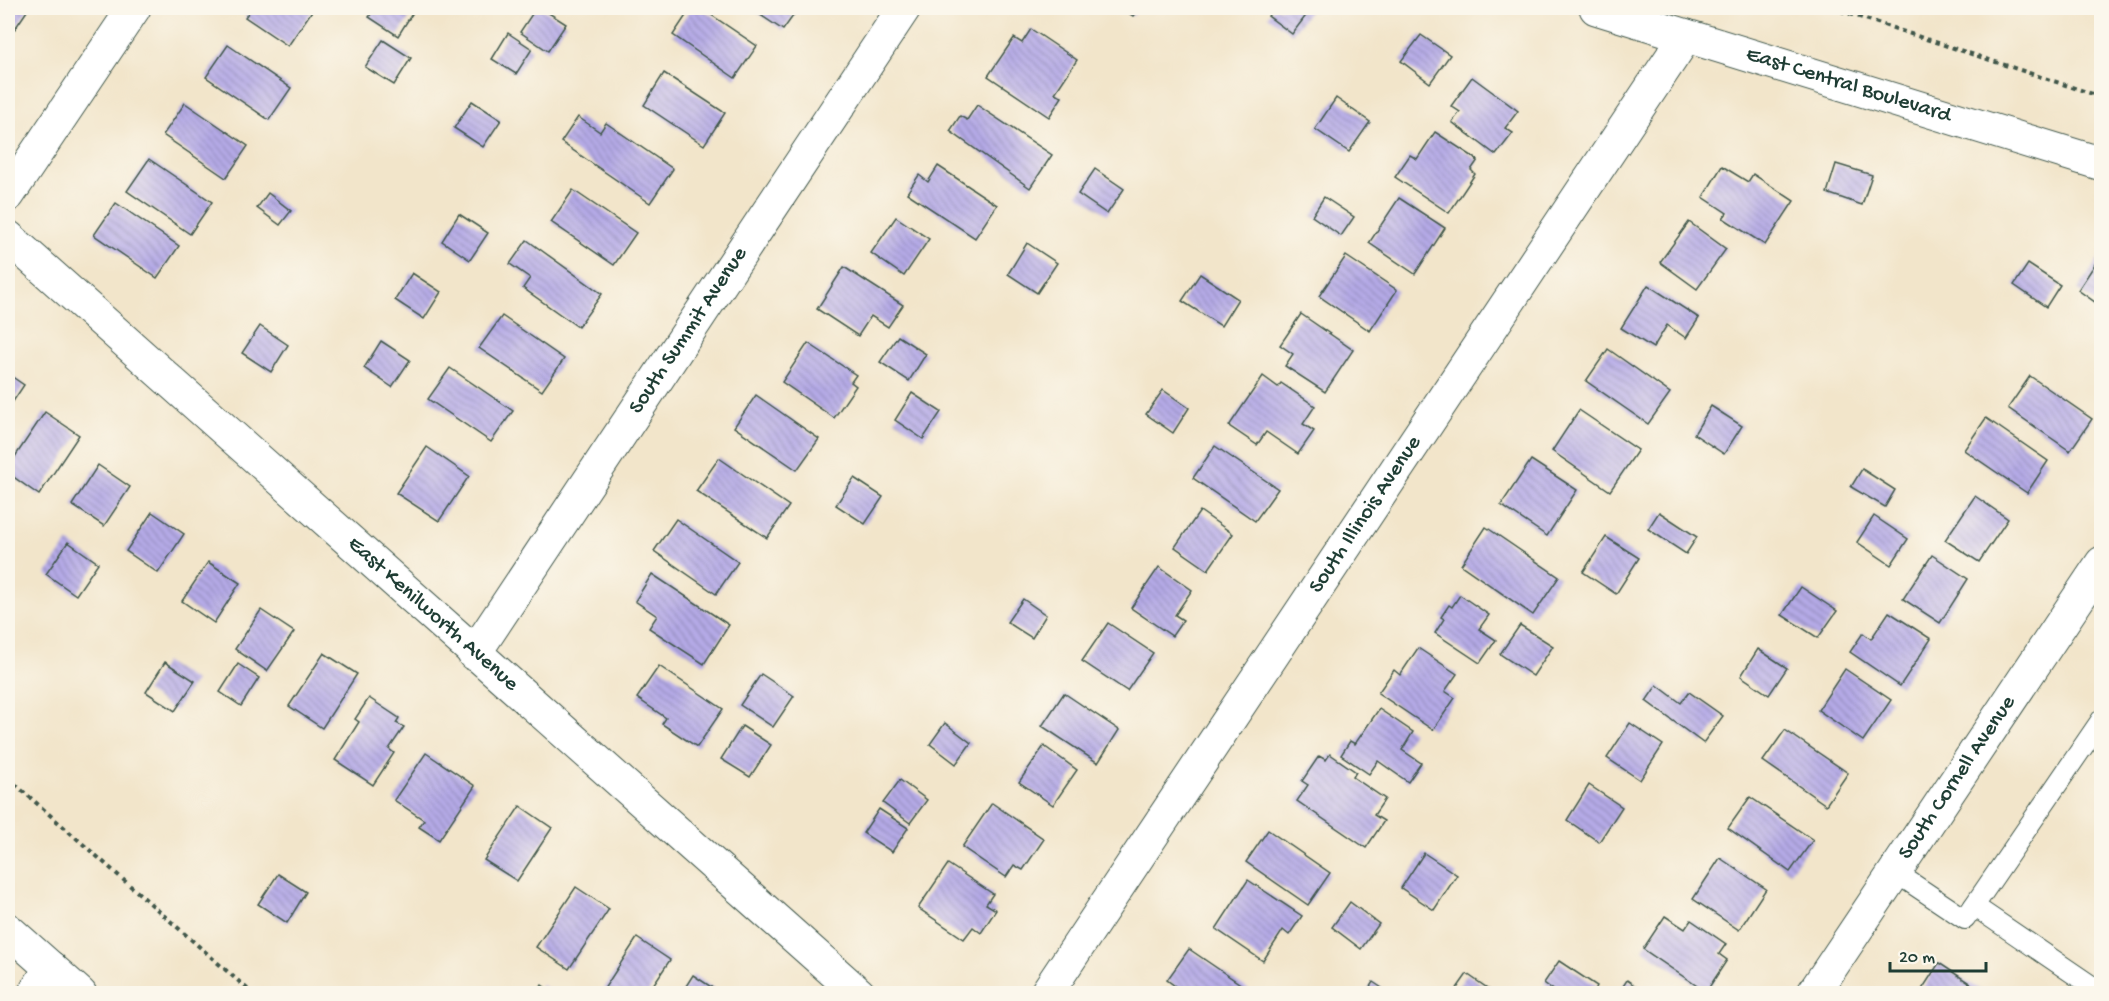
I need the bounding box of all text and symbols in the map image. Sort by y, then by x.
street label: East Central Boulevard [1743,42,1956,130]
street label: South Summit Avenue [624,242,754,419]
street label: South Illinois Avenue [1304,431,1428,599]
street label: East Kenilworth Avenue [341,532,524,698]
street label: South Cornell Avenue [1894,691,2022,865]
scale bar [1890,935,1986,973]
text: 20 m [1899,948,1935,969]

